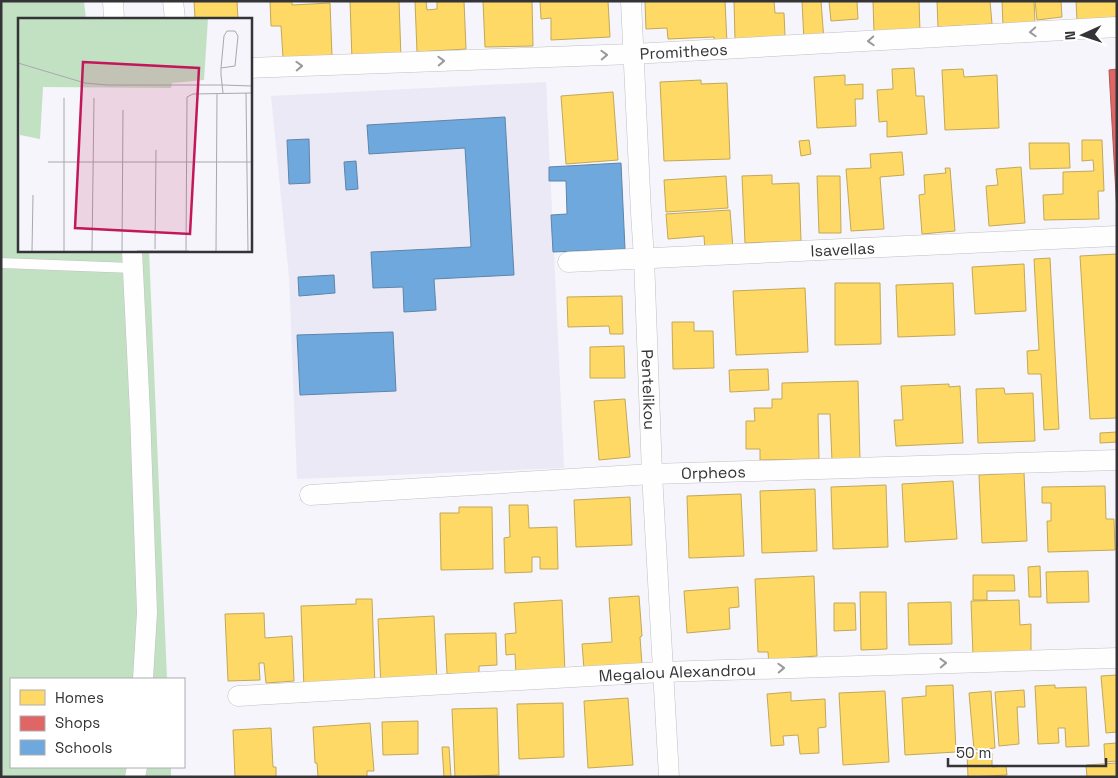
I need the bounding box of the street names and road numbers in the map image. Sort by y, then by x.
street label: Promitheos [639,38,728,64]
street label: Isavellas [810,237,875,261]
street label: Pentelikou [637,349,661,430]
street label: Orpheos [681,461,746,484]
street label: Megalou Alexandrou [598,659,756,686]

